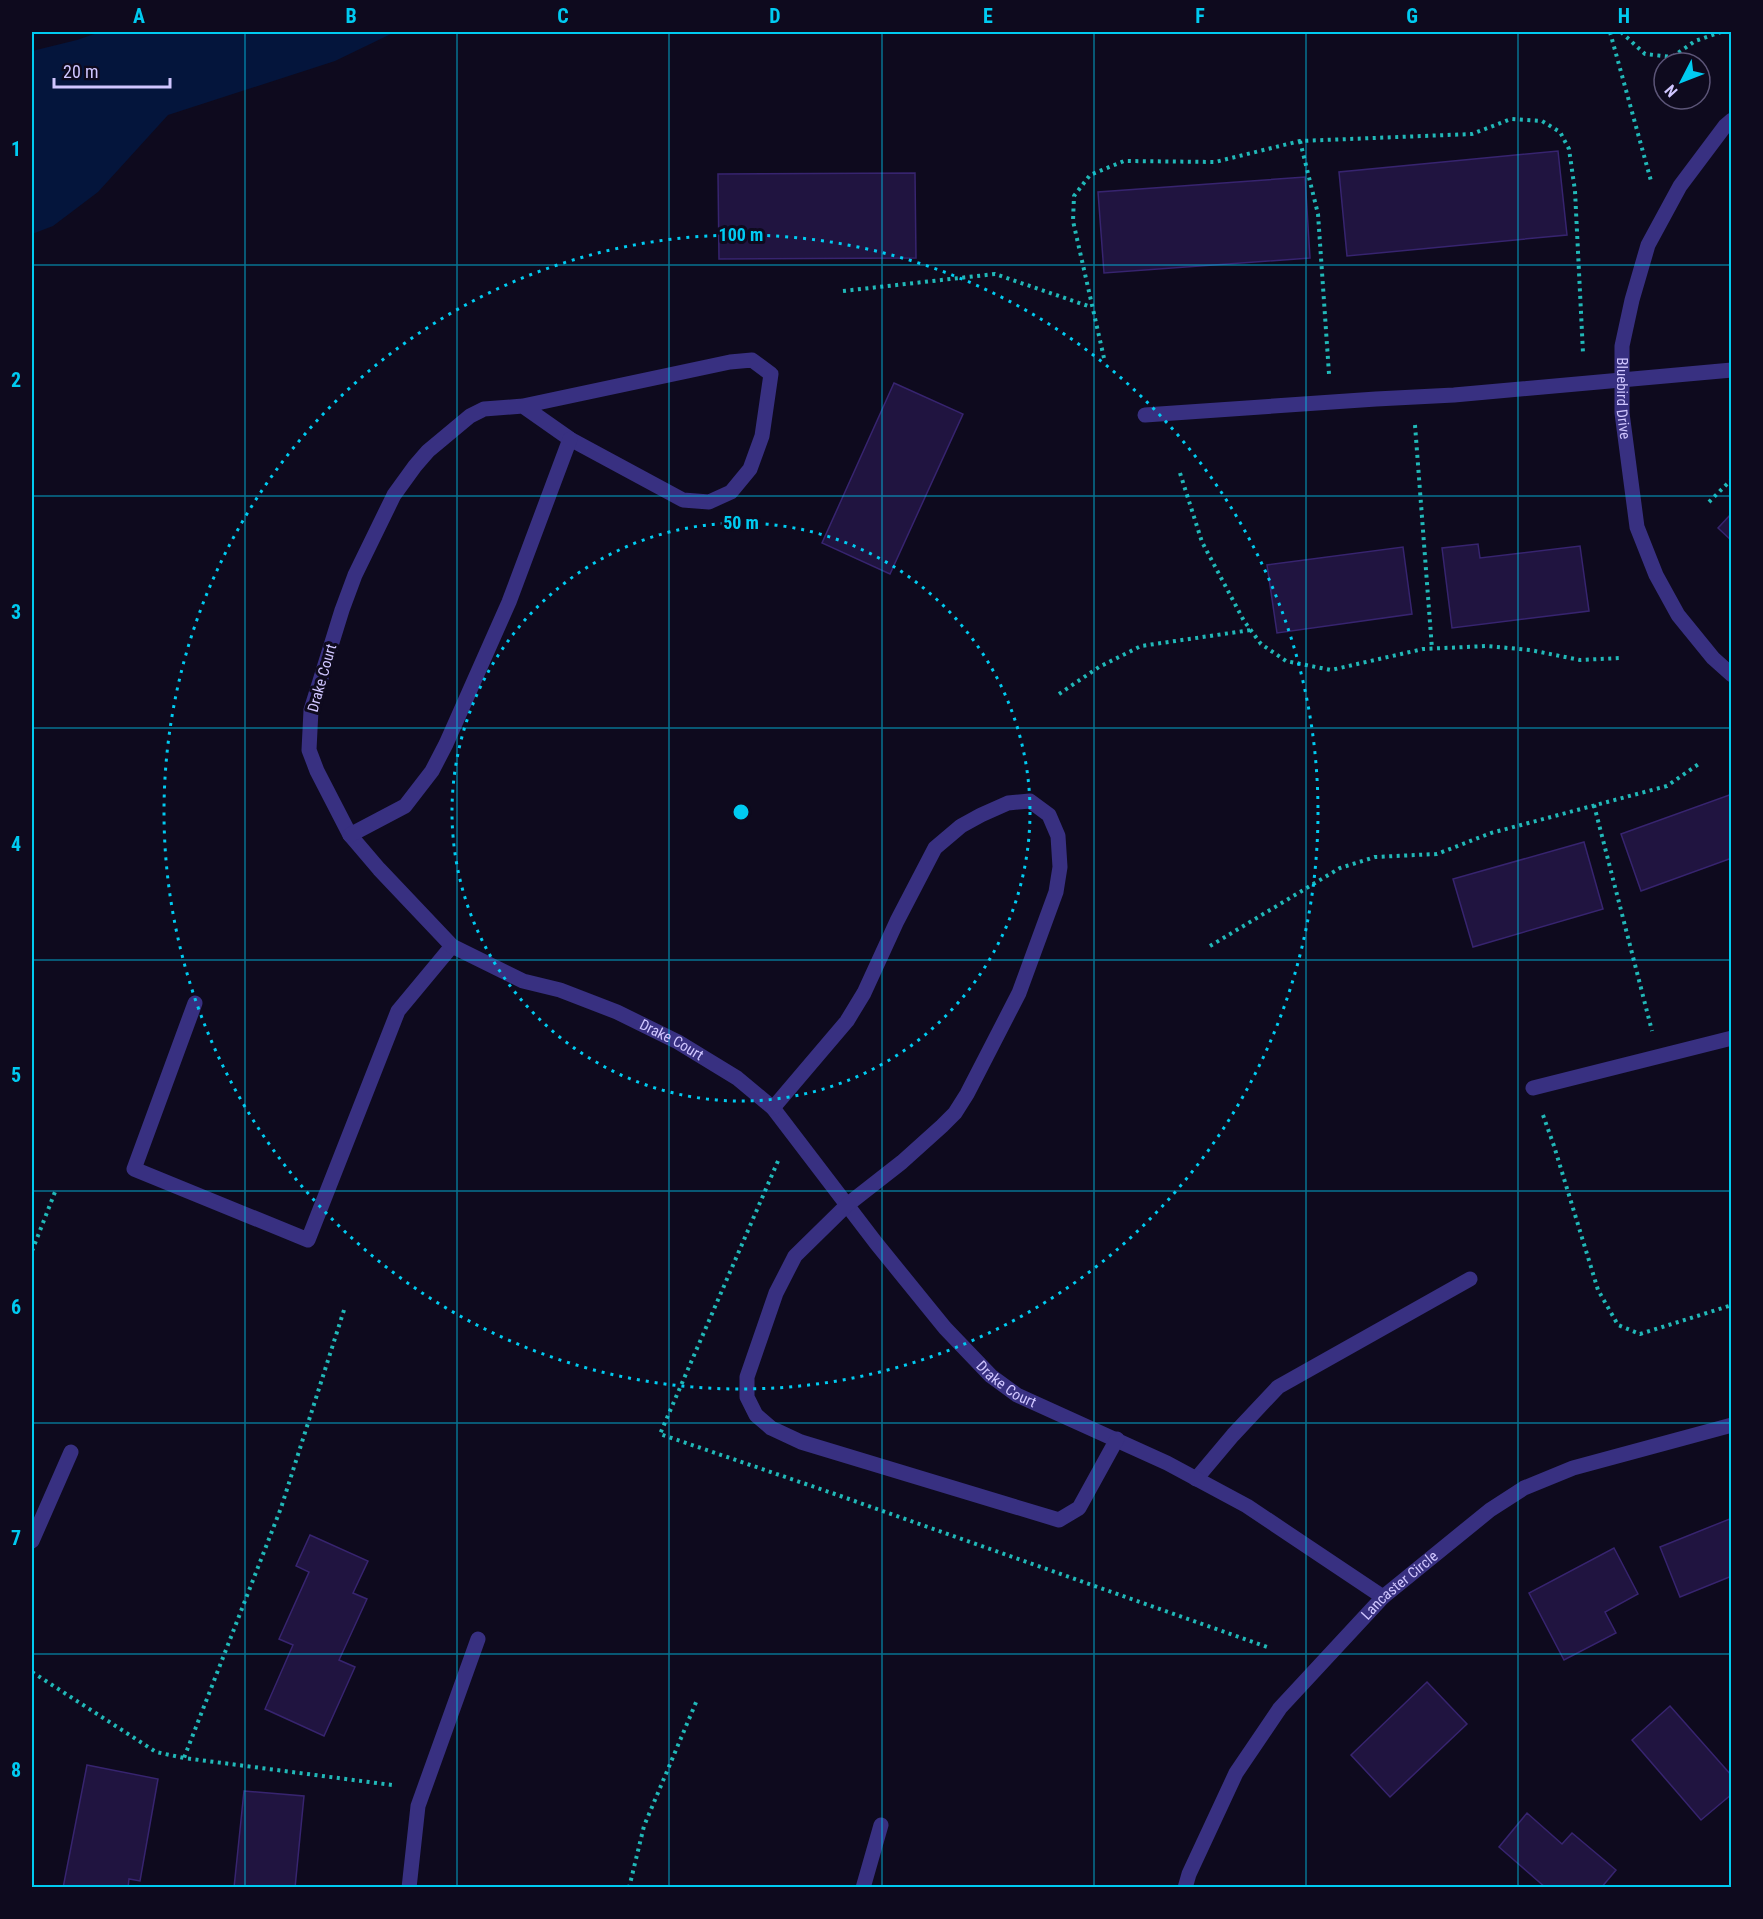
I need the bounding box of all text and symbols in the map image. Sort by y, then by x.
text: A [133,4,145,28]
text: B [345,4,357,28]
text: C [557,4,569,28]
text: D [769,4,781,28]
text: E [983,4,993,28]
text: F [1195,4,1205,28]
text: G [1406,4,1418,28]
text: H [1618,4,1630,28]
scale bar [54,51,170,89]
north arrow [1652,51,1712,111]
text: 20 m [63,61,98,82]
text: N [1661,81,1682,101]
text: 1 [11,137,21,161]
text: 100 m [719,224,763,245]
street label: Bluebird Drive [1613,357,1634,440]
text: 2 [11,368,21,392]
text: 50 m [723,512,759,533]
text: 3 [11,600,21,624]
street label: Drake Court [304,642,340,714]
centre of rings [731,802,751,822]
text: 4 [11,832,21,856]
street label: Drake Court [637,1016,707,1064]
text: 5 [11,1063,21,1087]
text: 6 [11,1295,21,1319]
street label: Drake Court [972,1357,1039,1412]
text: 7 [11,1526,21,1550]
street label: Lancaster Circle [1357,1547,1441,1624]
text: 8 [11,1758,21,1782]

